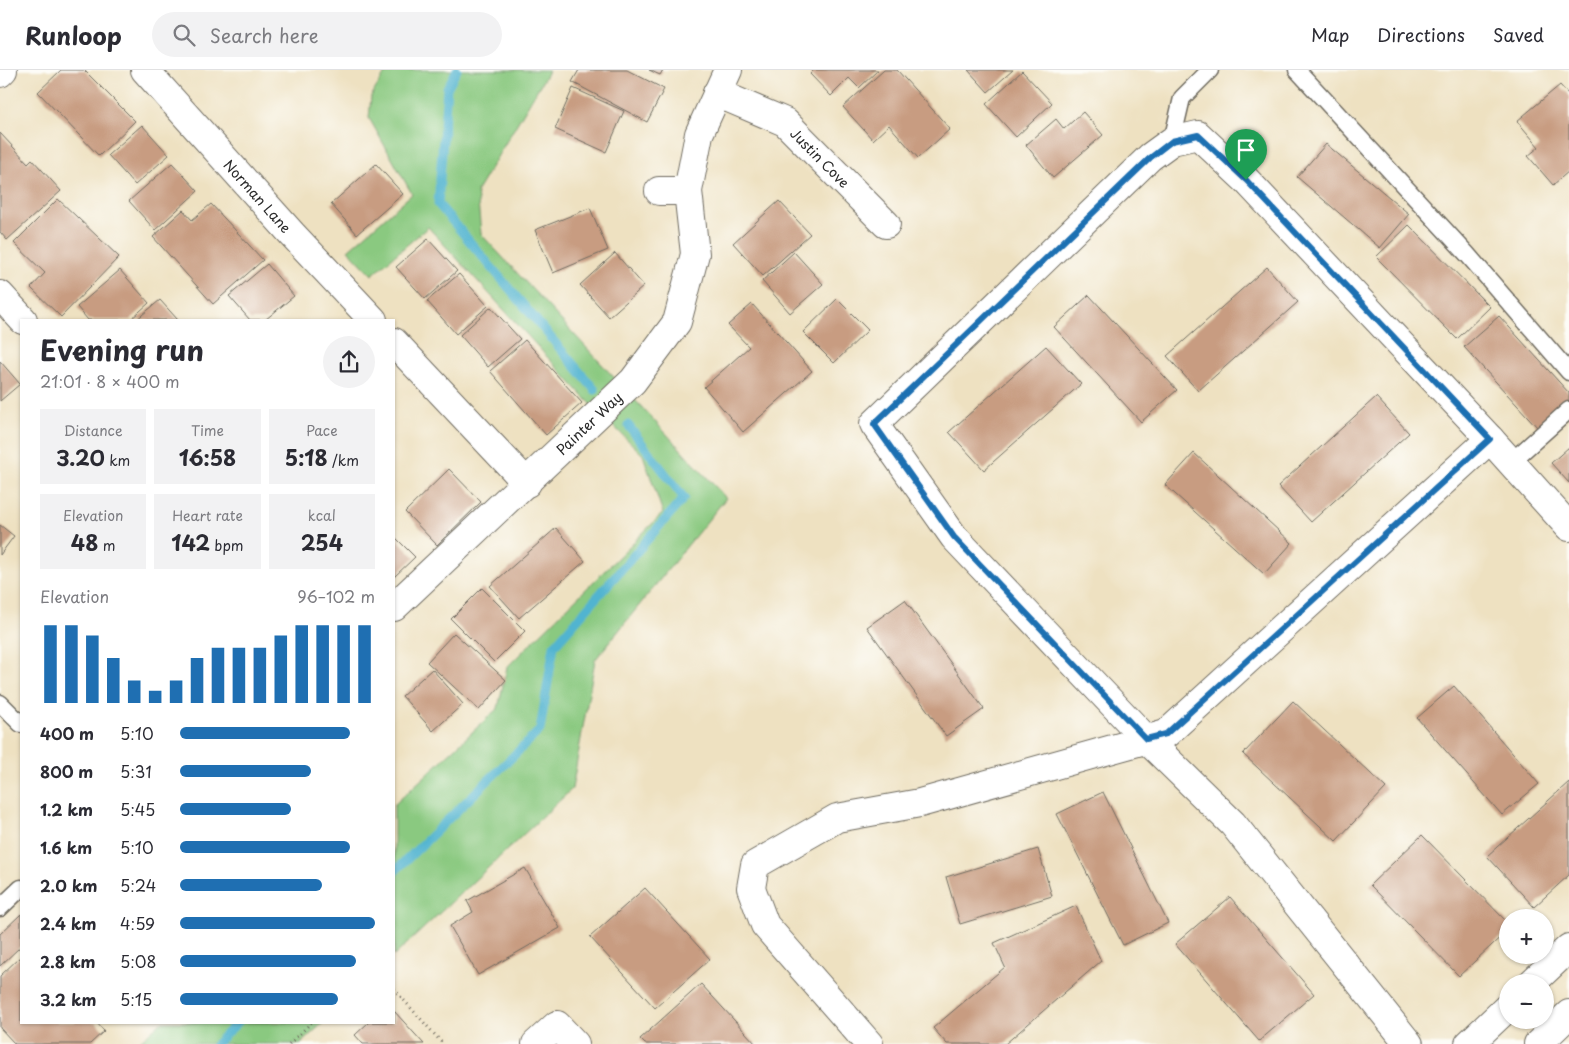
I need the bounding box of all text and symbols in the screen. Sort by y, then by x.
search box [152,12,502,57]
text: Runloop [25,17,122,53]
icon: search [170,21,198,49]
text: Search here [210,21,318,49]
text: Map [1311,21,1349,48]
text: Directions [1377,21,1465,48]
text: Saved [1493,21,1544,48]
street label: Justin Cove [786,123,855,192]
pin [1225,129,1267,180]
icon: arrive [1232,136,1260,164]
street label: Norman Lane [219,154,296,237]
text: Evening run [40,328,204,371]
button: share [323,336,375,388]
text: 21:01 · 8 × 400 m [40,369,180,393]
street label: Painter Way [551,386,626,459]
text: Distance [64,420,123,441]
text: Time [191,420,224,441]
text: Pace [306,420,338,441]
text: 3.20 [56,441,105,473]
text: 16:58 [179,441,236,473]
text: 5:18 [285,441,328,473]
text: km [105,450,130,471]
text: /km [328,450,359,471]
text: Elevation [63,505,123,526]
text: Heart rate [172,505,243,526]
text: kcal [308,505,336,526]
text: 48 [71,526,98,558]
text: 142 [171,526,210,558]
text: 254 [301,526,343,558]
text: m [98,535,116,556]
text: bpm [210,535,244,556]
text: Elevation [40,584,109,608]
text: 96–102 m [297,584,375,608]
text: 400 m [40,721,94,745]
text: 5:10 [120,721,154,745]
text: 800 m [40,759,93,783]
text: 5:31 [120,759,152,783]
text: 1.2 km [40,797,93,821]
text: 5:45 [120,797,155,821]
text: 1.6 km [40,835,92,859]
text: 5:10 [120,835,154,859]
text: 2.0 km [40,873,97,897]
text: 5:24 [120,873,156,897]
map controls [1499,909,1554,1029]
button: + [1499,909,1554,964]
text: 2.4 km [40,911,96,935]
text: 4:59 [120,911,155,935]
text: 2.8 km [40,949,95,973]
text: 5:08 [120,949,157,973]
button: − [1499,974,1554,1029]
text: 3.2 km [40,987,97,1011]
text: 5:15 [120,987,152,1011]

